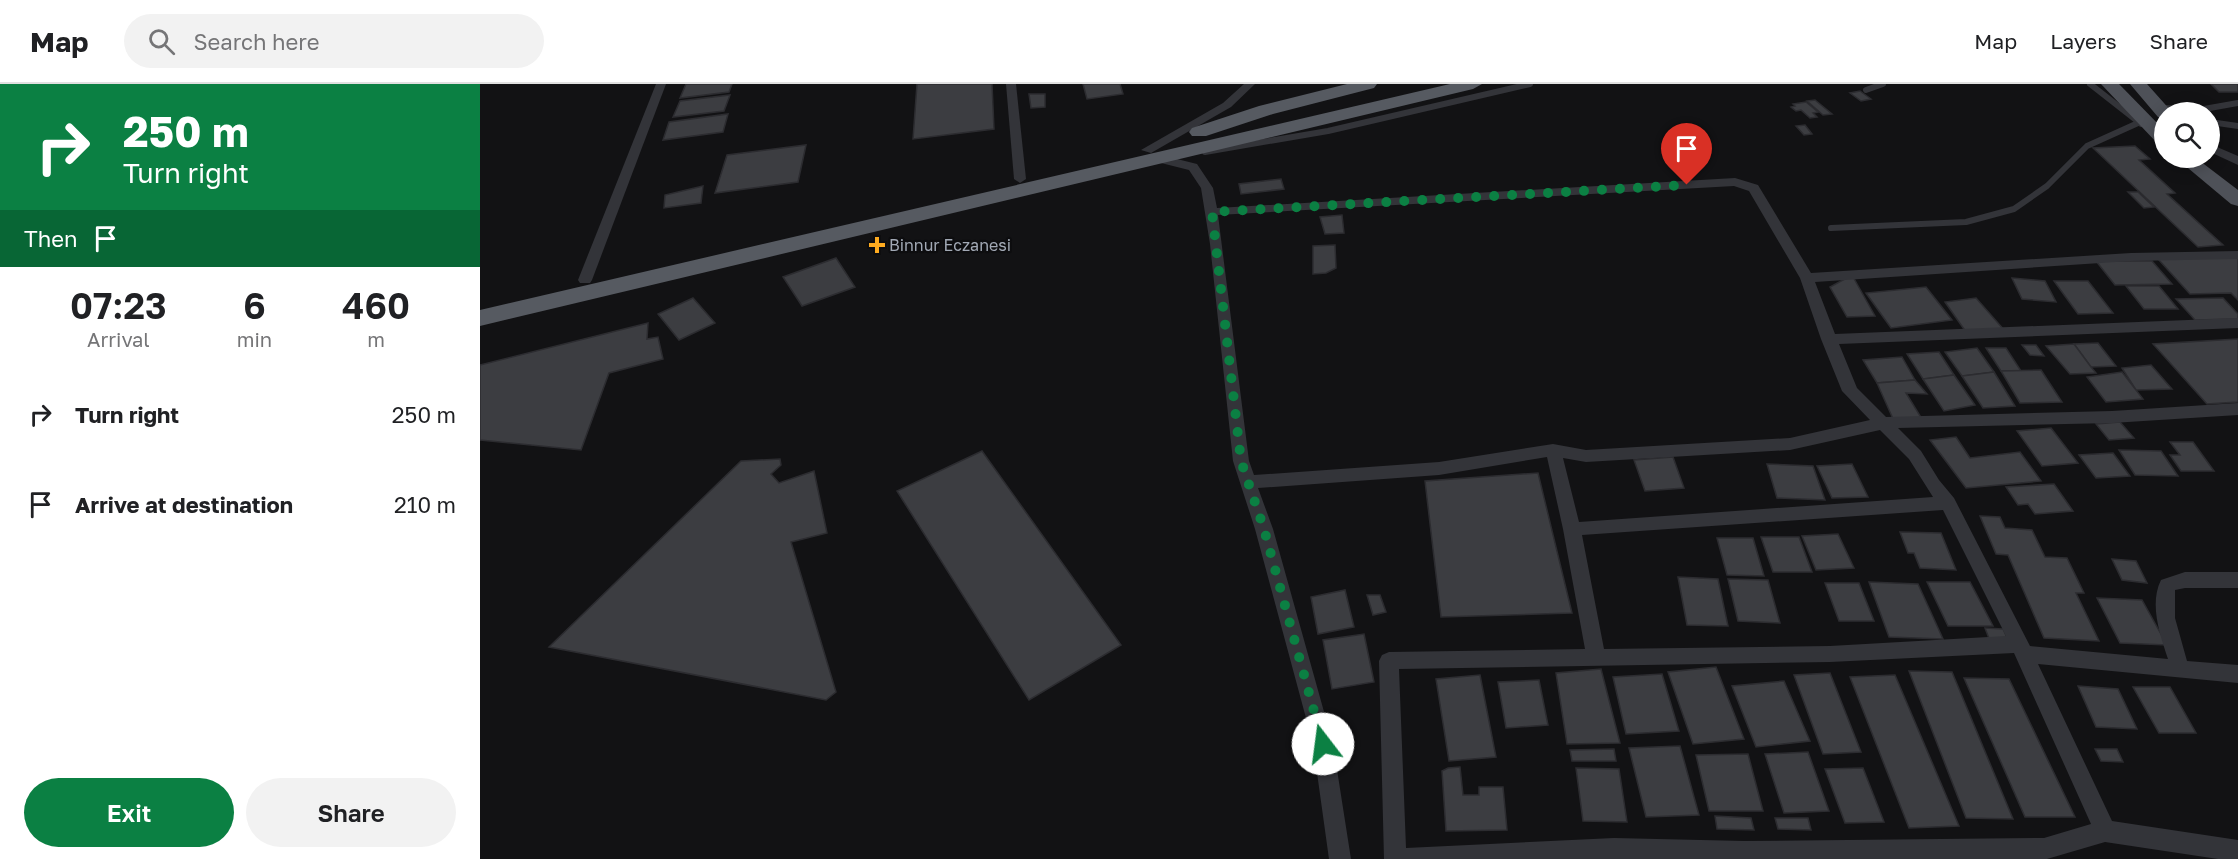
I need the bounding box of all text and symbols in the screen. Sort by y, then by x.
search box [124,14,544,68]
text: Map [30,25,88,58]
icon: search [145,25,178,58]
text: Search here [193,28,319,55]
text: Map [1974,28,2017,54]
text: Layers [2050,28,2117,54]
text: Share [2150,28,2208,54]
map controls [2154,102,2220,168]
button: search [2154,102,2220,168]
text: 250 m [123,106,249,156]
icon: right [24,108,102,186]
pin [1661,123,1712,185]
icon: arrive [1670,132,1703,165]
text: Turn right [123,157,249,189]
icon: arrive [89,222,122,255]
text: Then [24,225,77,252]
place label: Binnur Eczanesi [889,235,1011,255]
marker: Binnur Eczanesi [870,238,884,252]
text: 07:23 [70,284,167,327]
text: 6 [243,284,266,327]
text: 460 [342,284,410,327]
text: Arrival [87,327,150,351]
text: min [237,327,272,351]
text: m [367,327,385,351]
icon: right [24,398,57,431]
text: Turn right [75,401,179,428]
text: 250 m [392,401,456,428]
icon: arrive [24,488,57,521]
text: Arrive at destination [75,491,293,518]
text: 210 m [394,491,456,518]
position arrow [1291,712,1355,776]
button: Exit [24,778,234,847]
button: Share [246,778,456,847]

